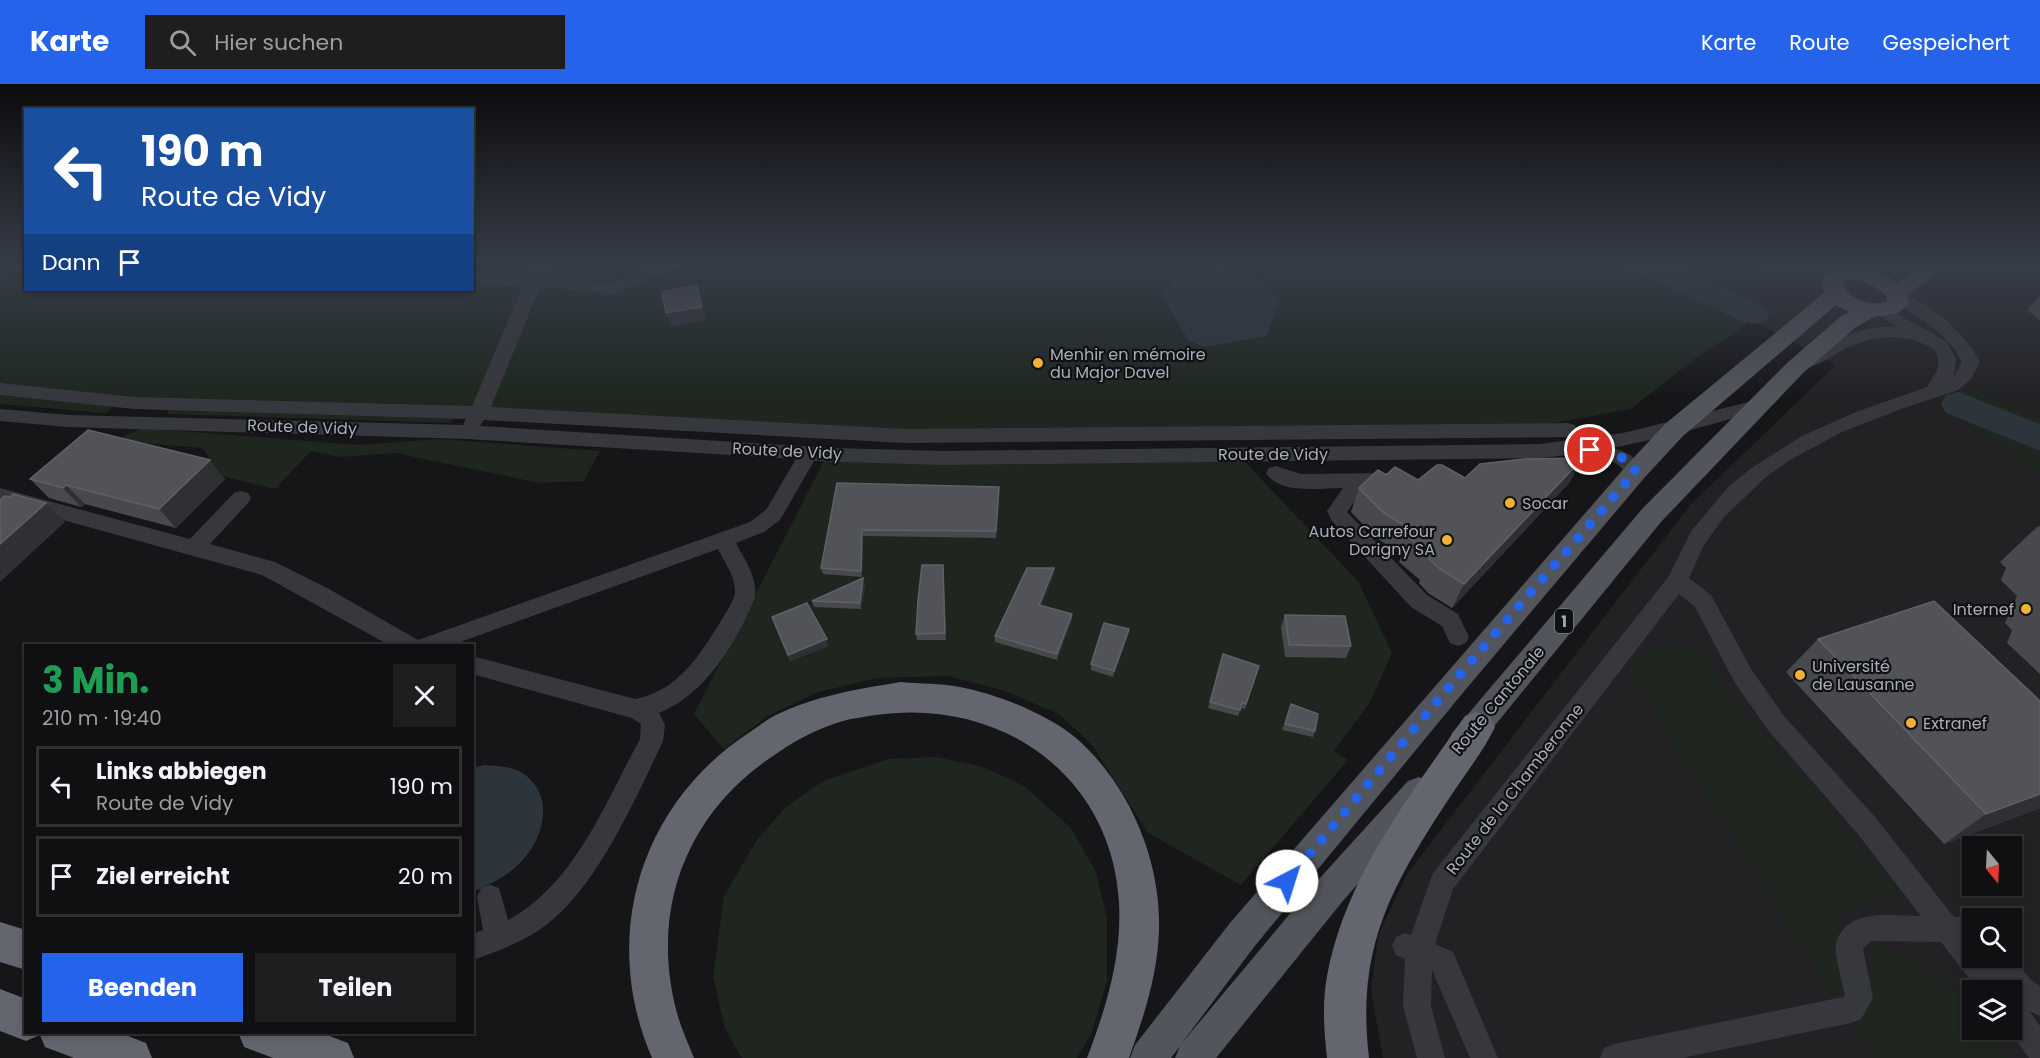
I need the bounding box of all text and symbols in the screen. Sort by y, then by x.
search box [145,15,565,69]
text: Karte [30,22,109,61]
icon: search [166,26,199,59]
text: Hier suchen [214,27,343,58]
text: Karte [1701,28,1756,57]
text: Route [1789,28,1850,57]
text: Gespeichert [1883,28,2010,57]
text: 190 m [141,122,263,181]
icon: left [42,132,120,210]
text: Route de Vidy [141,178,326,215]
icon: arrive [113,246,146,279]
text: Dann [42,247,101,278]
place label: Menhir en mémoire du Major Davel [1050,343,1206,384]
marker: Menhir en mémoire du Major Davel [1031,356,1045,370]
street label: Route de Vidy [247,414,357,440]
pin [1564,424,1615,475]
icon: arrive [1573,433,1606,466]
street label: Route de Vidy [732,437,842,465]
street label: Route de Vidy [1218,443,1328,466]
place label: Socar [1522,492,1568,515]
marker: Socar [1503,496,1517,510]
place label: Autos Carrefour Dorigny SA [1309,520,1435,561]
marker: Autos Carrefour Dorigny SA [1440,533,1454,547]
place label: Internef [1953,598,2014,621]
marker: Internef [2019,602,2033,616]
road number: 1 [1555,609,1573,633]
street label: Route Cantonale [1446,641,1550,759]
text: 3 Min. [42,655,150,706]
place label: Université de Lausanne [1812,655,1915,696]
button: close [393,664,456,727]
marker: Université de Lausanne [1793,668,1807,682]
street label: Route de la Chamberonne [1441,699,1589,879]
text: 210 m · 19:40 [42,704,162,732]
place label: Extranef [1923,712,1987,735]
marker: Extranef [1904,716,1918,730]
text: Links abbiegen [96,756,267,787]
icon: left [45,770,78,803]
text: 190 m [390,771,453,802]
text: Route de Vidy [96,789,233,817]
north arrow [1962,836,2022,896]
map controls [1962,836,2022,1040]
position arrow [1255,849,1319,913]
icon: arrive [45,860,78,893]
text: Ziel erreicht [96,861,230,892]
text: 20 m [398,861,453,892]
button: search [1962,908,2022,968]
button: Beenden [42,953,243,1022]
button: Teilen [255,953,456,1022]
button: layers [1962,980,2022,1040]

